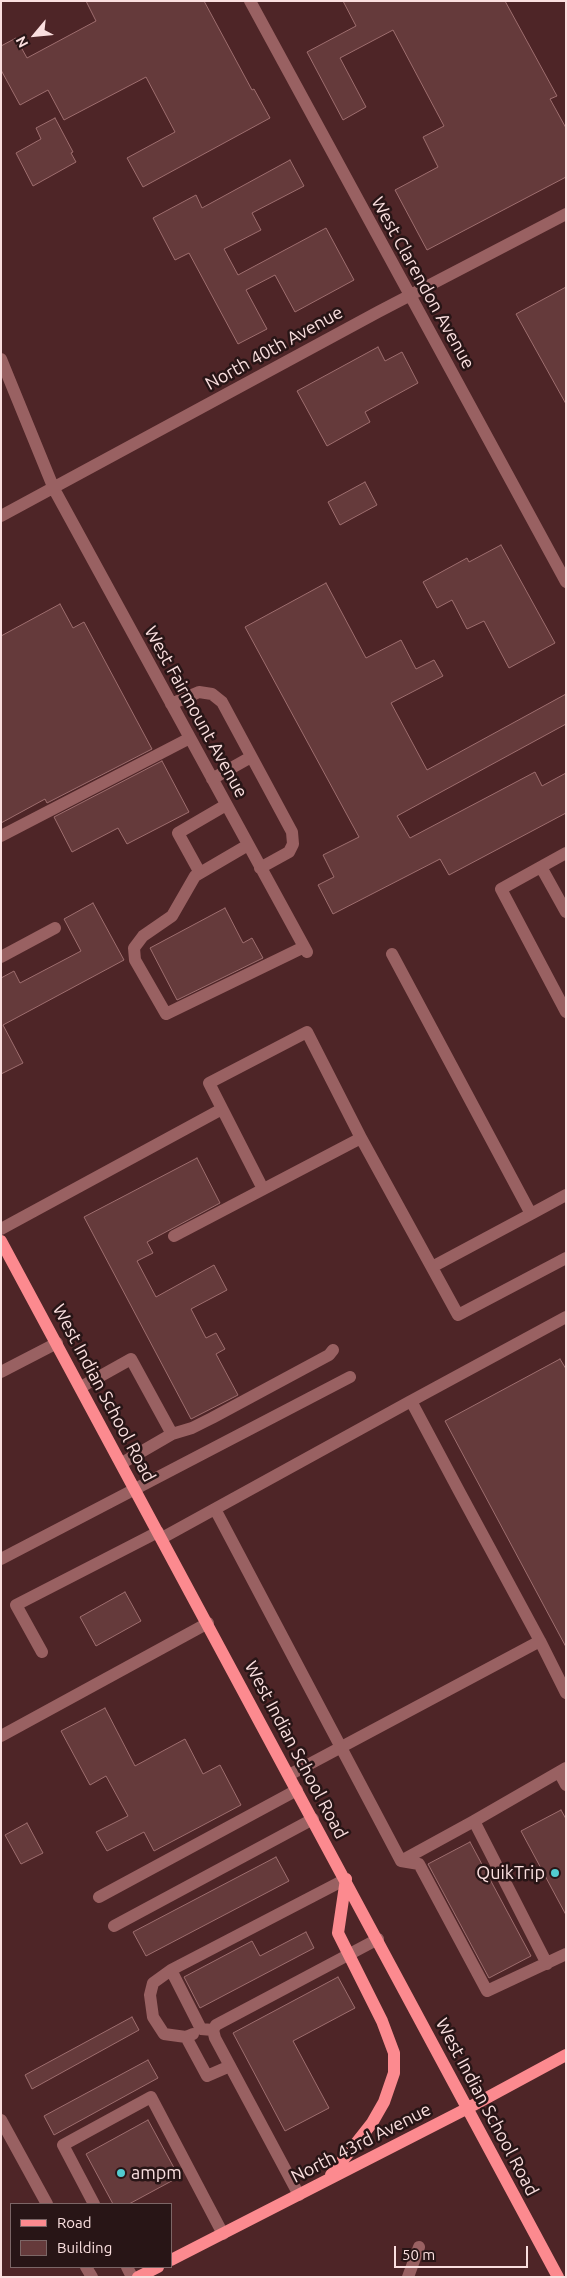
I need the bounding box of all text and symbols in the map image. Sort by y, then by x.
north arrow [10,10,60,60]
text: N [12,34,31,50]
street label: West Clarendon Avenue [367,193,479,373]
street label: North 40th Avenue [201,301,347,395]
street label: West Fairmount Avenue [140,622,252,802]
street label: West Indian School Road [48,1300,160,1486]
street label: West Indian School Road [240,1657,352,1843]
place label: QuikTrip [476,1862,545,1884]
marker: QuikTrip [549,1867,561,1879]
street label: West Indian School Road [431,2014,543,2200]
street label: North 43rd Avenue [287,2098,435,2188]
place label: ampm [131,2162,182,2184]
marker: ampm [115,2167,127,2179]
legend [10,2203,172,2268]
text: Road [57,2214,92,2231]
scale bar [397,2236,531,2268]
text: Building [57,2239,112,2256]
text: 50 m [402,2246,435,2263]

